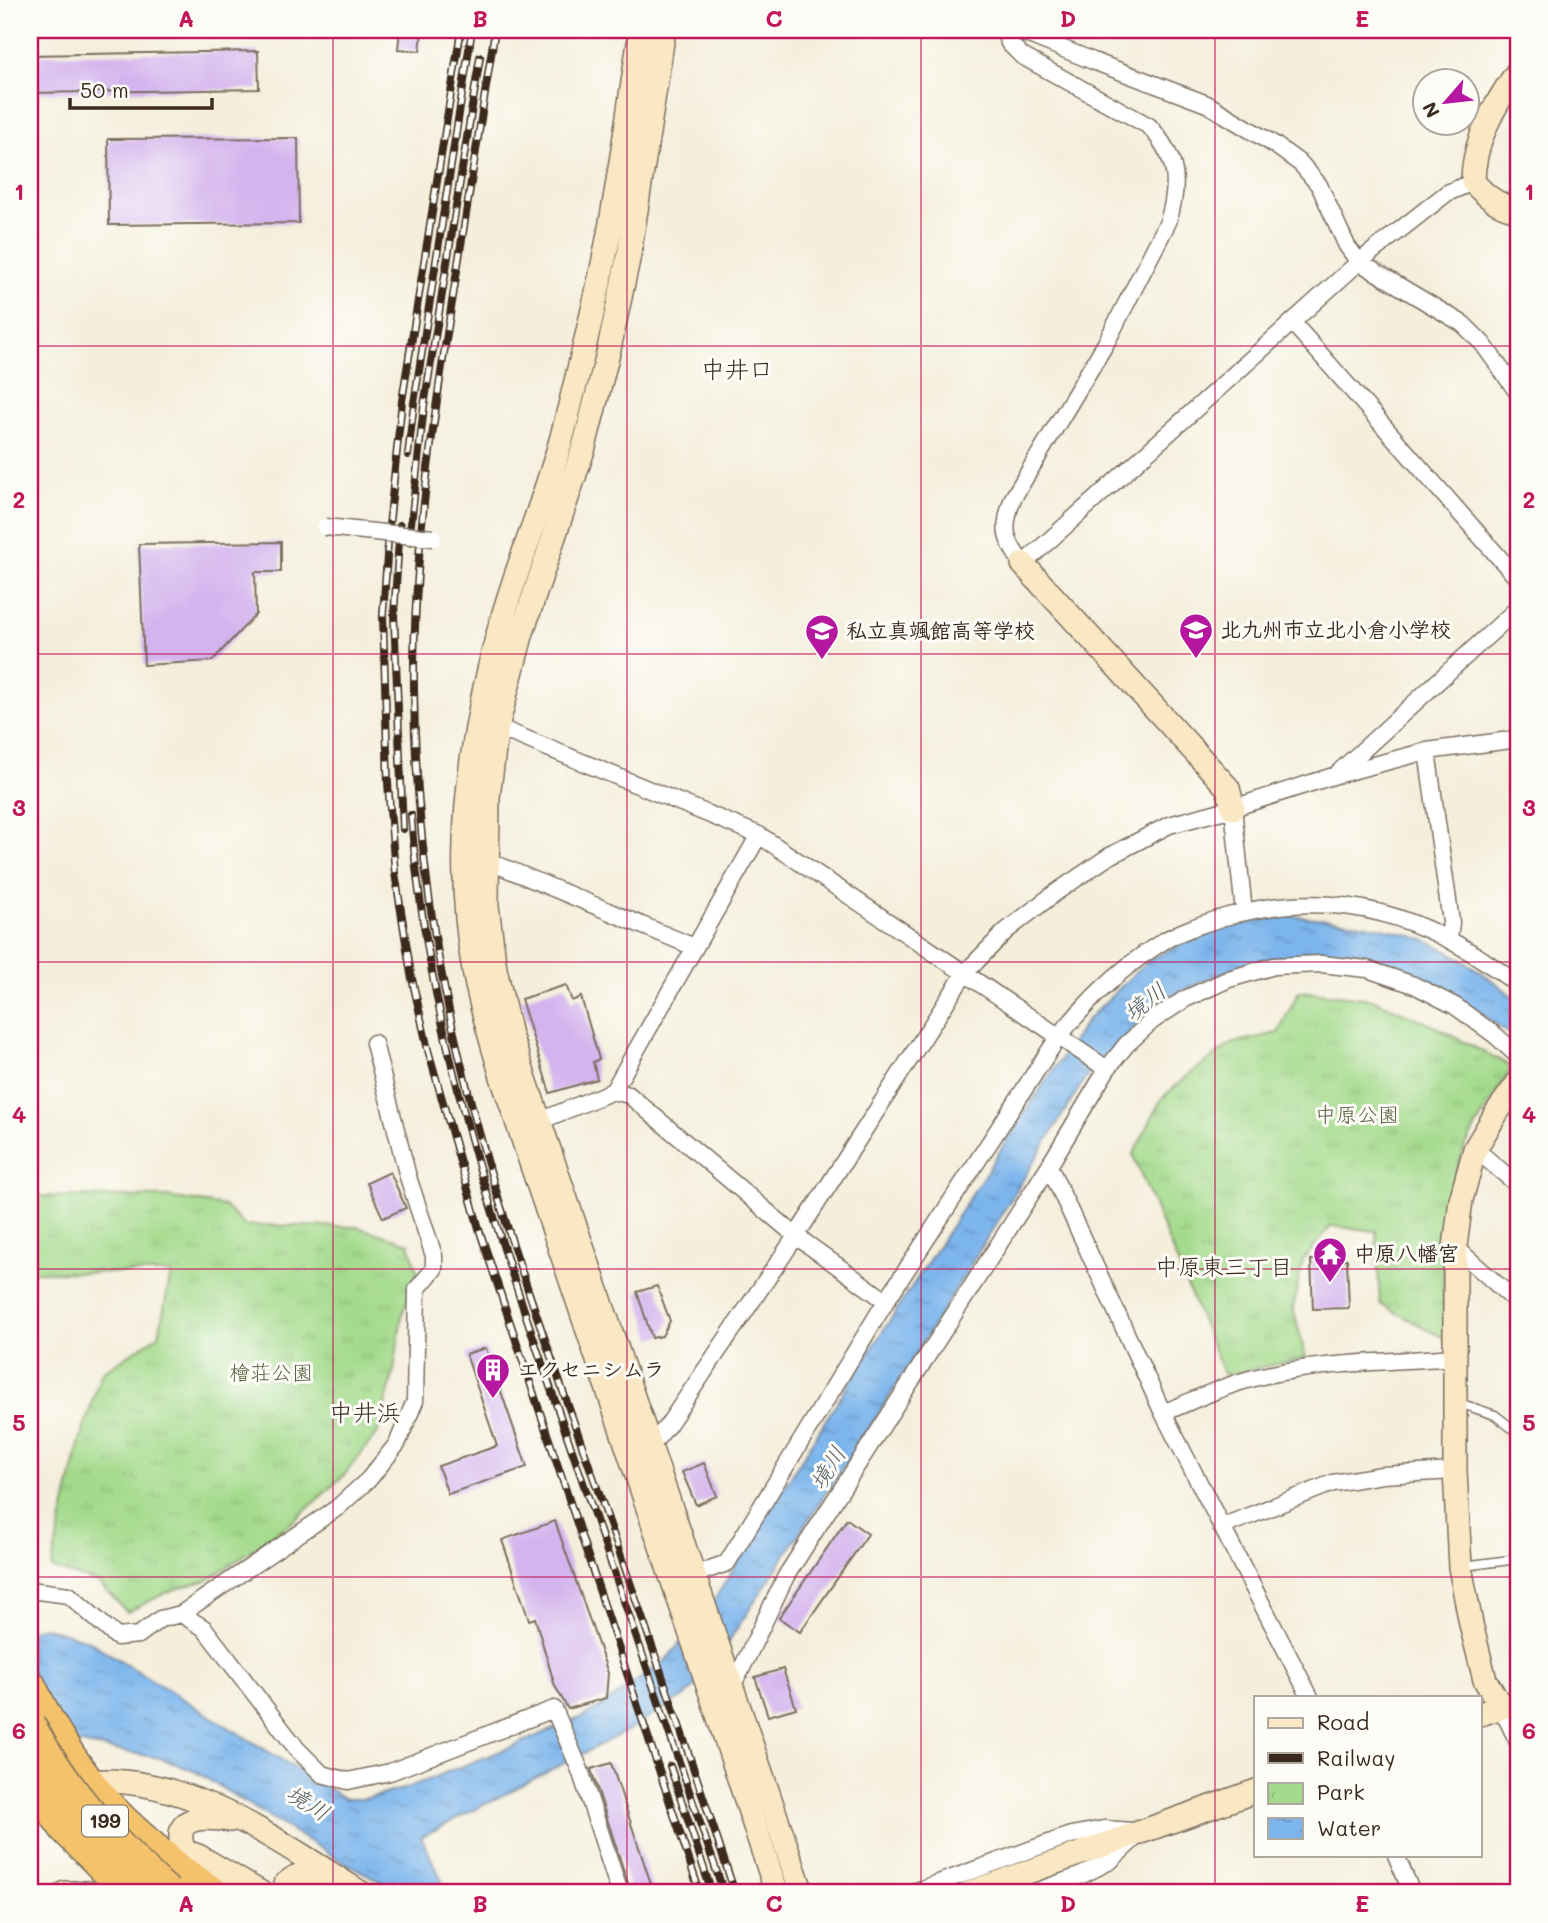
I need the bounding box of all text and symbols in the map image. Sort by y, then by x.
text: A [178,3,194,33]
text: B [472,3,488,33]
text: C [765,3,783,33]
text: D [1060,3,1076,33]
text: E [1355,3,1369,33]
scale bar [70,66,212,110]
north arrow [1412,66,1482,136]
text: 50 m [80,76,129,103]
text: N [1416,98,1445,122]
text: 1 [14,176,24,206]
text: 1 [1524,176,1534,206]
district label: 中井口 [701,353,773,384]
text: 2 [13,484,25,514]
text: 2 [1523,484,1535,514]
school or university icon: 北九州市立北小倉小学校 [1177,611,1215,660]
school or university icon: 私立真颯館高等学校 [803,612,841,661]
place label: 北九州市立北小倉小学校 [1220,615,1451,642]
place label: 私立真颯館高等学校 [846,616,1035,643]
text: 3 [12,792,26,822]
text: 3 [1522,792,1536,822]
water label: 境川 [1117,975,1172,1027]
text: 4 [12,1099,26,1129]
text: 4 [1522,1099,1536,1129]
park label: 中原公園 [1315,1100,1399,1127]
temple icon: 中原八幡宮 [1311,1235,1349,1284]
place label: 中原八幡宮 [1354,1239,1459,1266]
district label: 中原東三丁目 [1155,1251,1293,1281]
building icon: エクセニシムラ [474,1351,512,1400]
place label: エクセニシムラ [518,1355,665,1382]
park label: 檜荘公園 [229,1358,313,1385]
district label: 中井浜 [329,1396,401,1427]
text: 5 [12,1407,26,1437]
text: 5 [1522,1407,1536,1437]
water label: 境川 [802,1440,852,1495]
legend [1254,1696,1482,1856]
text: Road [1317,1708,1369,1735]
text: 6 [12,1715,26,1745]
text: 6 [1522,1715,1536,1745]
text: Railway [1317,1744,1396,1771]
water label: 境川 [281,1777,336,1827]
text: Park [1317,1778,1365,1805]
road number: 199 [82,1806,128,1837]
text: Water [1317,1814,1381,1841]
text: A [178,1888,194,1918]
text: B [472,1888,488,1918]
text: C [765,1888,783,1918]
text: D [1060,1888,1076,1918]
text: E [1355,1888,1369,1918]

